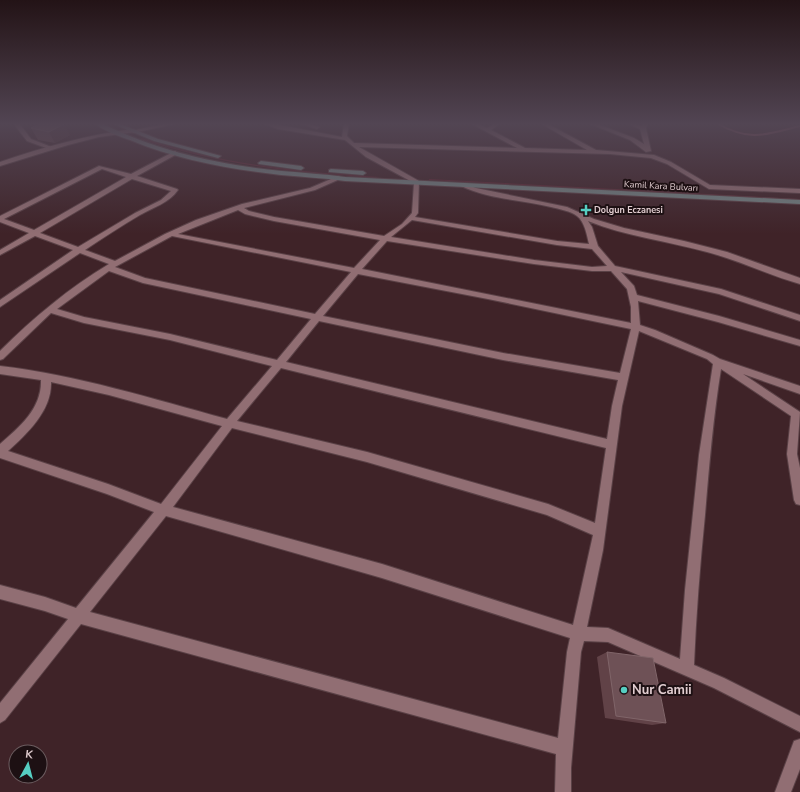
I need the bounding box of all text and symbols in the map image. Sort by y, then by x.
street label: Kamil Kara Bulvarı [624,178,698,194]
place label: Dolgun Eczanesi [594,204,663,216]
marker: Dolgun Eczanesi [581,205,591,215]
place label: Nur Camii [632,681,692,699]
marker: Nur Camii [619,685,629,695]
north arrow [8,744,48,784]
text: K [25,747,34,763]

